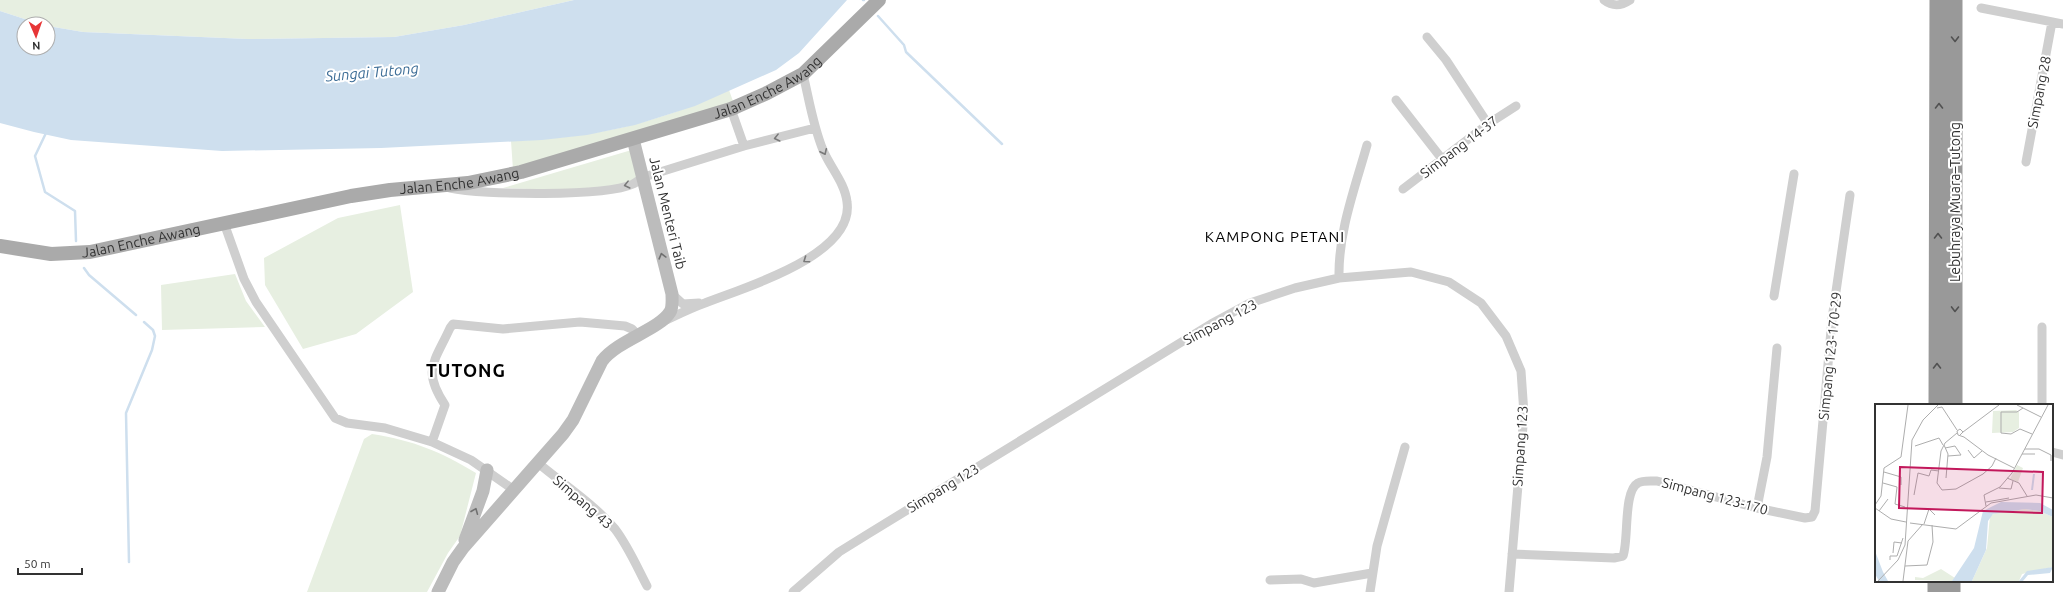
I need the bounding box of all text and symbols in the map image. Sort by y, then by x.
north arrow [16,16,56,56]
one-way arrow [1951,36,1959,42]
text: N [32,40,41,52]
street label: Jalan Enche Awang [711,53,825,122]
street label: Simpang 28 [2024,54,2054,129]
water label: Sungai Tutong [324,59,419,85]
one-way arrow [1935,103,1943,109]
street label: Simpang 14-37 [1417,113,1501,181]
street label: Lebuhraya Muara–Tutong [1947,122,1963,282]
one-way arrow [774,133,781,142]
one-way arrow [819,148,827,155]
street label: Jalan Menteri Taib [646,155,690,271]
street label: Jalan Enche Awang [399,165,520,197]
one-way arrow [624,180,631,189]
street label: Jalan Enche Awang [82,221,202,260]
district label: KAMPONG PETANI [1205,228,1345,245]
one-way arrow [1934,233,1942,239]
one-way arrow [658,253,667,260]
one-way arrow [803,255,810,262]
street label: Simpang 123-170-29 [1815,291,1845,421]
street label: Simpang 123 [1180,296,1260,348]
one-way arrow [1951,306,1959,312]
district label: TUTONG [426,360,506,380]
one-way arrow [1933,363,1942,369]
inset map [1875,404,2053,582]
street label: Simpang 123 [1509,405,1531,487]
street label: Simpang 123 [904,460,982,516]
street label: Simpang 43 [550,472,616,532]
street label: Simpang 123-170 [1660,474,1770,518]
one-way arrow [471,507,479,514]
scale bar [18,550,82,576]
text: 50 m [24,557,51,570]

